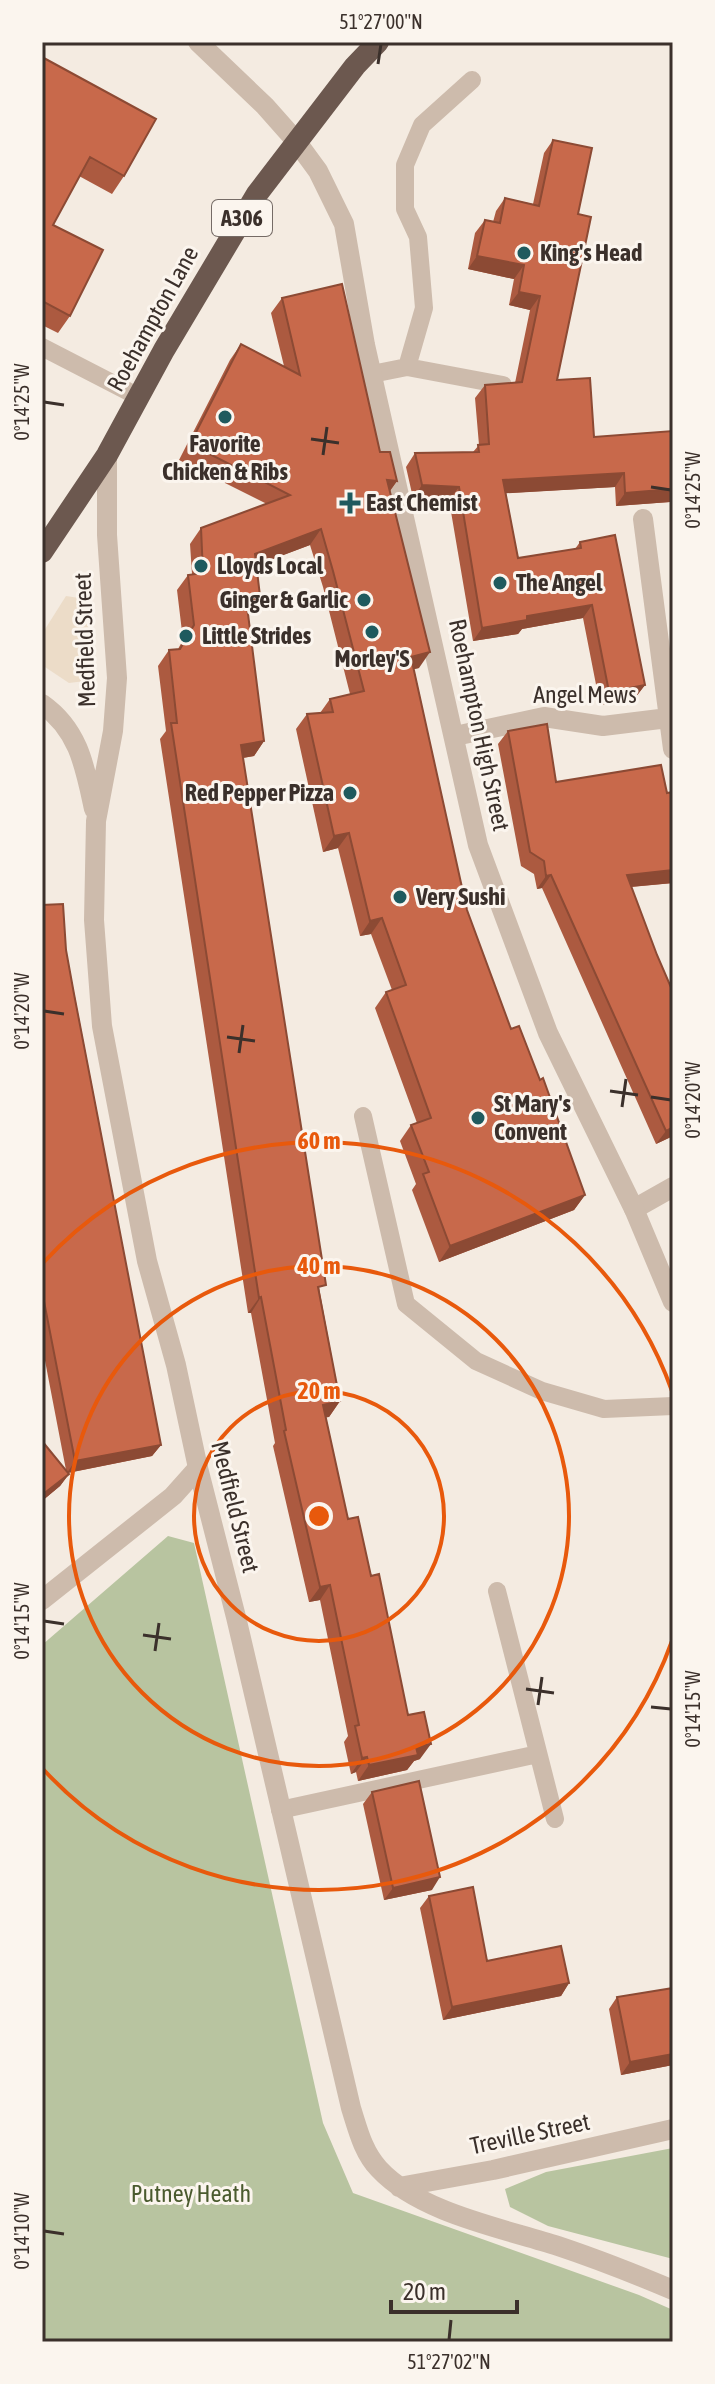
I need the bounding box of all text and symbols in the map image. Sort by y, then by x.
text: 51°27'00"N [339,10,423,33]
road number: A306 [212,200,272,236]
place label: King's Head [540,239,642,266]
street label: Roehampton Lane [102,242,204,396]
marker: King's Head [515,244,533,262]
text: 0°14'25"W [10,363,33,440]
marker: Favorite Chicken & Ribs [216,408,234,426]
place label: Favorite Chicken & Ribs [162,430,288,485]
text: 0°14'25"W [681,451,704,528]
place label: East Chemist [366,489,478,516]
marker: East Chemist [341,494,359,512]
place label: Lloyds Local [217,552,324,579]
marker: Lloyds Local [192,557,210,575]
place label: The Angel [516,569,603,596]
street label: Medfield Street [69,572,100,708]
marker: The Angel [491,574,509,592]
place label: Ginger & Garlic [220,586,348,613]
marker: Ginger & Garlic [355,591,373,609]
street label: Roehampton High Street [444,617,515,833]
place label: Little Strides [202,622,312,649]
marker: Morley'S [363,623,381,641]
marker: Little Strides [177,627,195,645]
place label: Morley'S [334,645,410,672]
street label: Angel Mews [533,681,637,708]
place label: Red Pepper Pizza [185,779,334,806]
marker: Red Pepper Pizza [341,784,359,802]
place label: Very Sushi [415,883,506,910]
marker: Very Sushi [391,888,409,906]
text: 0°14'20"W [10,972,33,1049]
text: 0°14'20"W [681,1061,704,1138]
place label: St Mary's Convent [494,1090,571,1145]
marker: St Mary's Convent [469,1109,487,1127]
text: 60 m [297,1127,341,1154]
text: 40 m [296,1252,341,1279]
text: 20 m [297,1377,341,1404]
street label: Medfield Street [206,1438,265,1576]
centre of rings [305,1502,333,1530]
text: 0°14'15"W [10,1582,33,1659]
text: 0°14'15"W [681,1670,704,1747]
street label: Treville Street [468,2108,592,2159]
park label: Putney Heath [131,2180,251,2207]
text: 0°14'10"W [10,2192,33,2269]
scale bar [391,2264,517,2314]
text: 20 m [403,2278,446,2305]
text: 51°27'02"N [407,2350,491,2373]

